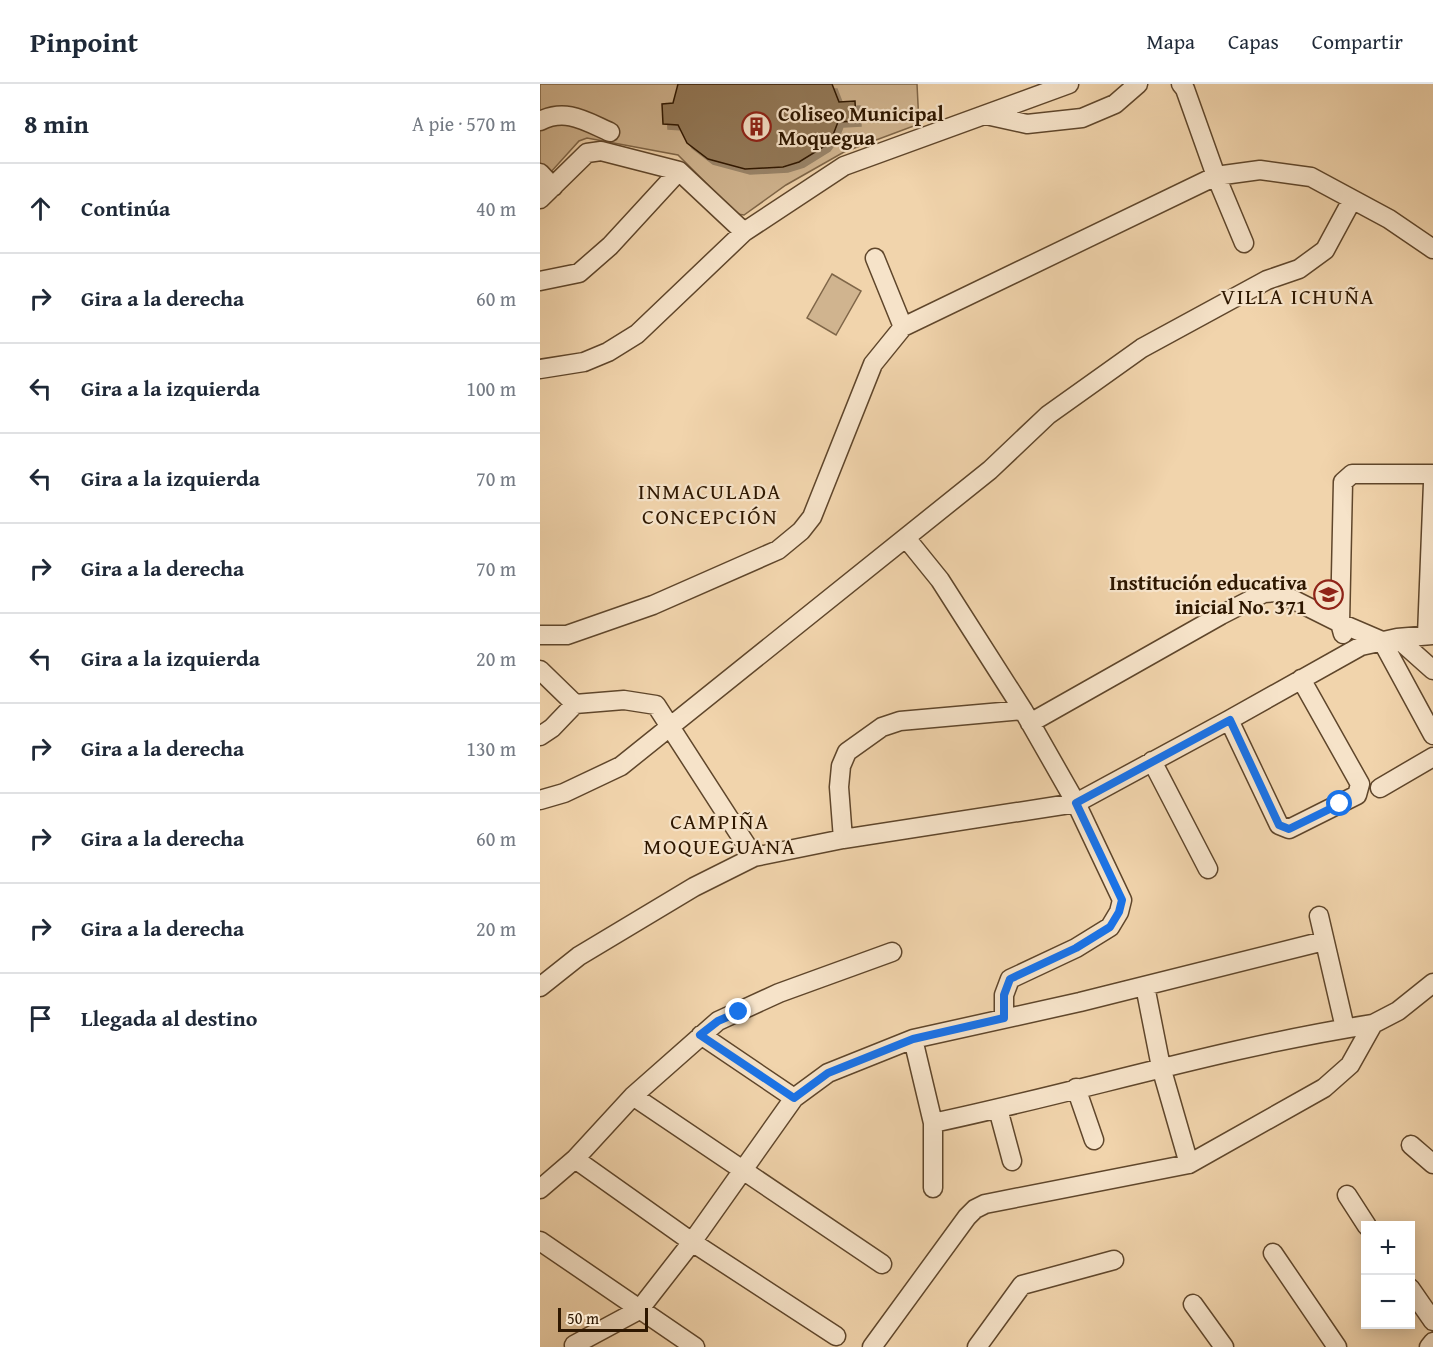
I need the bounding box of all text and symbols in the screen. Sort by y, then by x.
text: Pinpoint [30,21,138,62]
text: Mapa [1146,26,1195,57]
text: Capas [1228,26,1279,57]
text: Compartir [1312,26,1403,57]
place label: Coliseo Municipal Moquegua [778,98,944,153]
text: 8 min [24,104,89,143]
text: A pie · 570 m [412,109,516,138]
building icon: Coliseo Municipal Moquegua [741,110,773,142]
icon: ahead [24,192,57,225]
text: Continúa [81,192,170,224]
text: 40 m [476,194,516,223]
district label: VILLA ICHUÑA [1221,280,1375,312]
icon: right [24,282,57,315]
text: Gira a la derecha [81,282,244,314]
text: 60 m [476,284,516,313]
icon: left [24,372,57,405]
text: Gira a la izquierda [81,372,260,404]
text: 100 m [466,374,516,403]
icon: left [24,462,57,495]
text: Gira a la izquierda [81,462,260,494]
text: 70 m [476,464,516,493]
district label: INMACULADA CONCEPCIÓN [638,475,782,532]
icon: right [24,552,57,585]
text: Gira a la derecha [81,552,244,584]
text: 70 m [476,554,516,583]
place label: Institución educativa inicial No. 371 [1109,567,1307,622]
school or university icon: Institución educativa inicial No. 371 [1312,579,1344,611]
icon: left [24,642,57,675]
text: Gira a la izquierda [81,642,260,674]
text: 20 m [476,644,516,673]
icon: right [24,732,57,765]
text: Gira a la derecha [81,732,244,764]
text: 130 m [466,734,516,763]
route start [1326,790,1352,816]
district label: CAMPIÑA MOQUEGUANA [644,805,796,862]
icon: right [24,822,57,855]
text: Gira a la derecha [81,822,244,854]
text: 60 m [476,824,516,853]
icon: right [24,912,57,945]
text: Gira a la derecha [81,912,244,944]
text: 20 m [476,914,516,943]
route end [725,998,751,1024]
icon: arrive [24,1002,57,1035]
text: Llegada al destino [81,1002,257,1034]
map controls [1361,1221,1415,1329]
button: + [1361,1221,1415,1275]
button: − [1361,1275,1415,1329]
scale bar [558,1305,648,1332]
text: 50 m [567,1306,599,1330]

